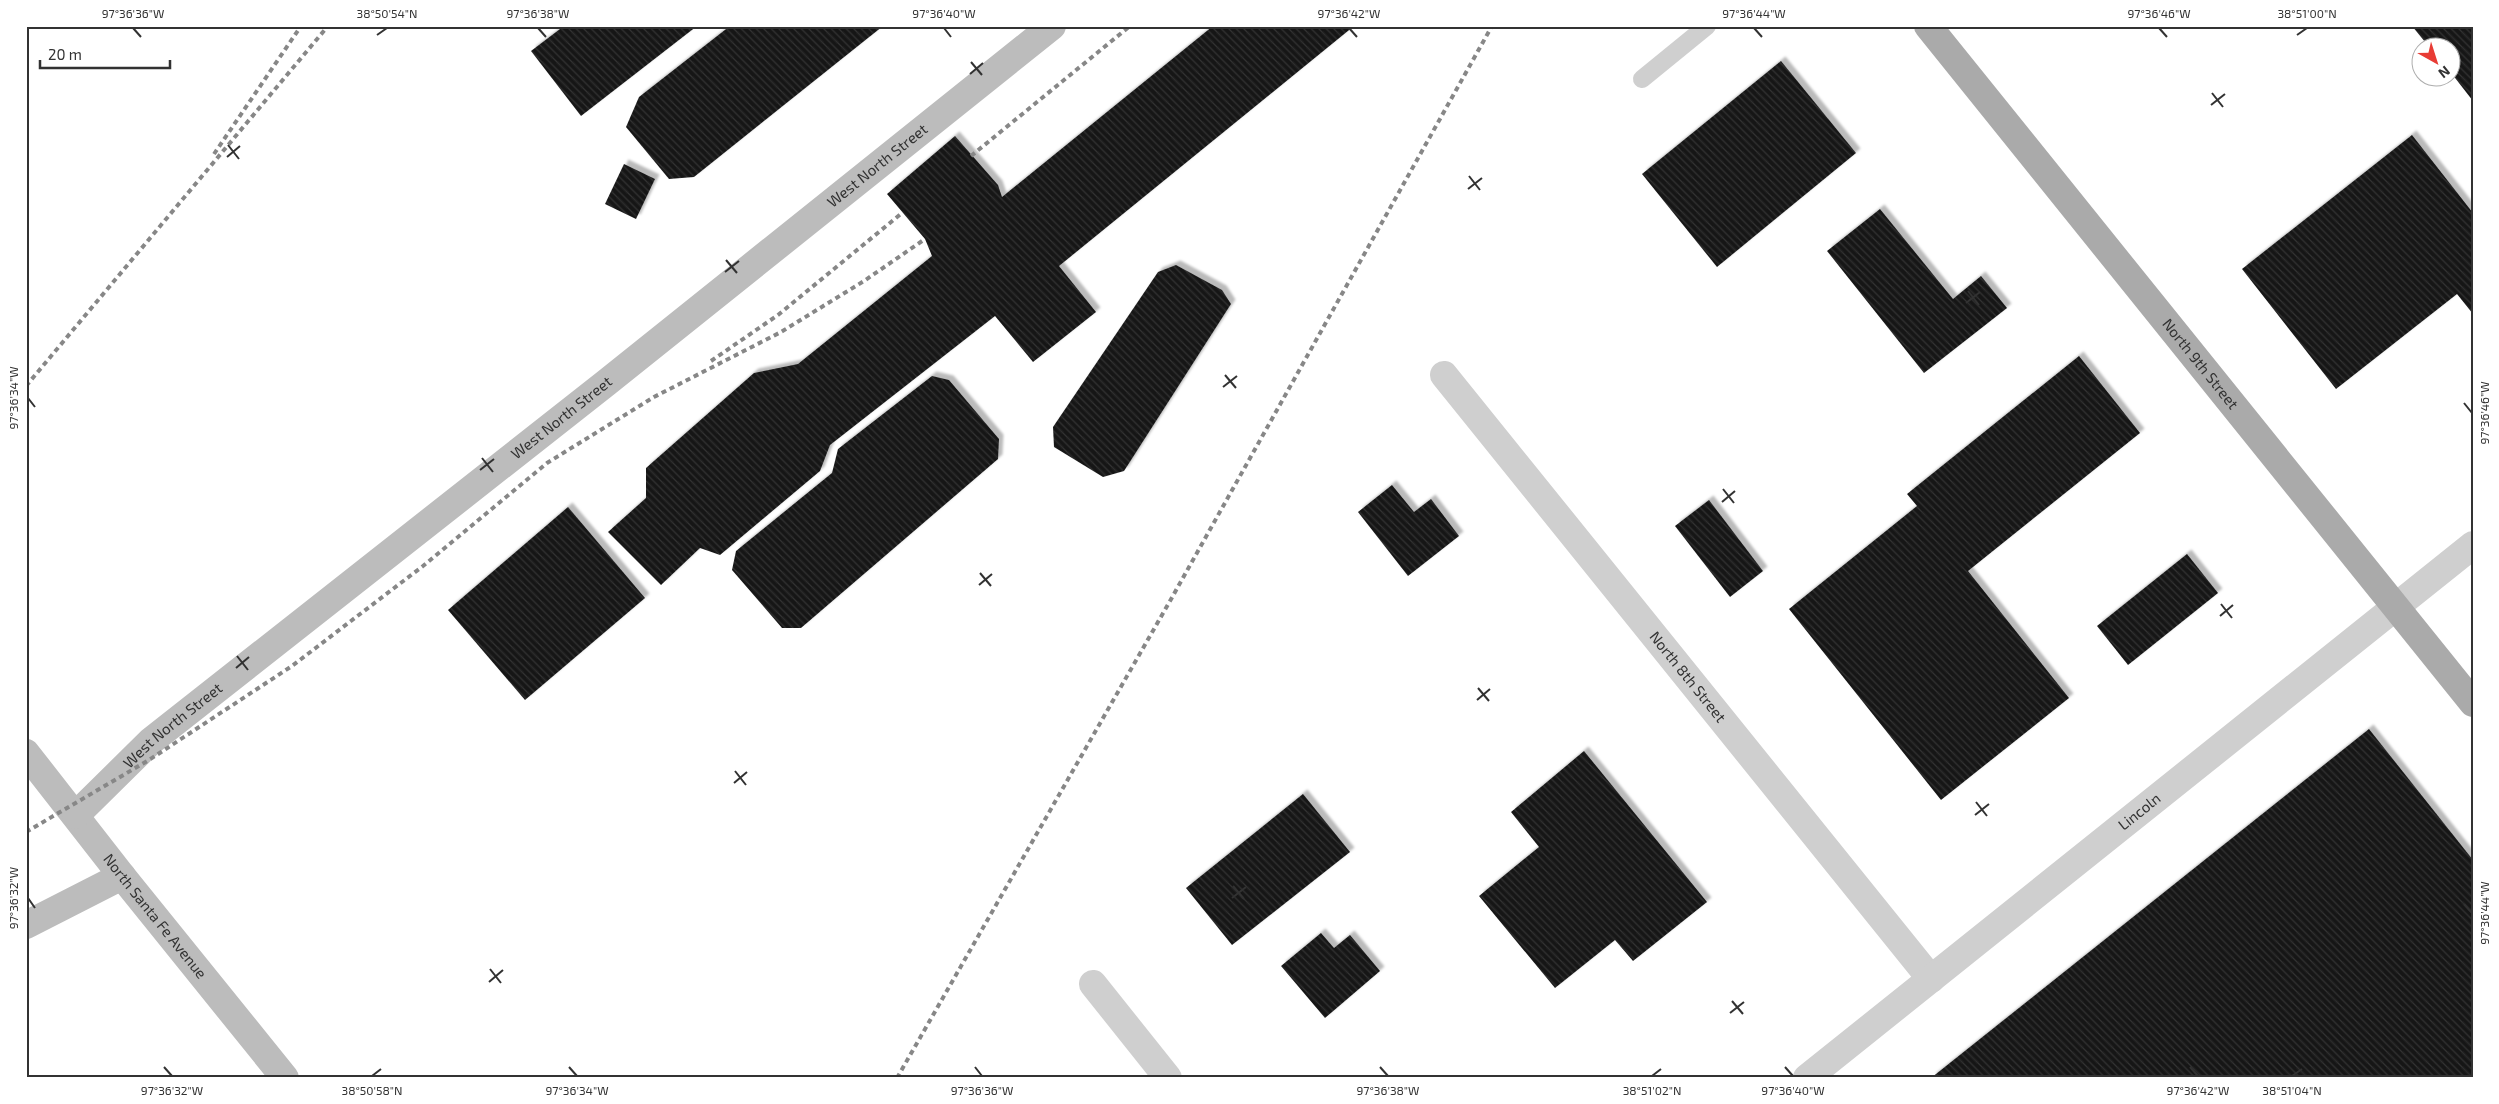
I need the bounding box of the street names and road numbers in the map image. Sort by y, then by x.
street label: West North Street [823,119,931,211]
street label: North 9th Street [2159,315,2243,413]
street label: West North Street [507,372,615,462]
street label: North 8th Street [1646,627,1731,726]
street label: West North Street [119,678,226,771]
street label: Lincoln [2114,789,2164,833]
street label: North Santa Fe Avenue [100,850,211,982]

